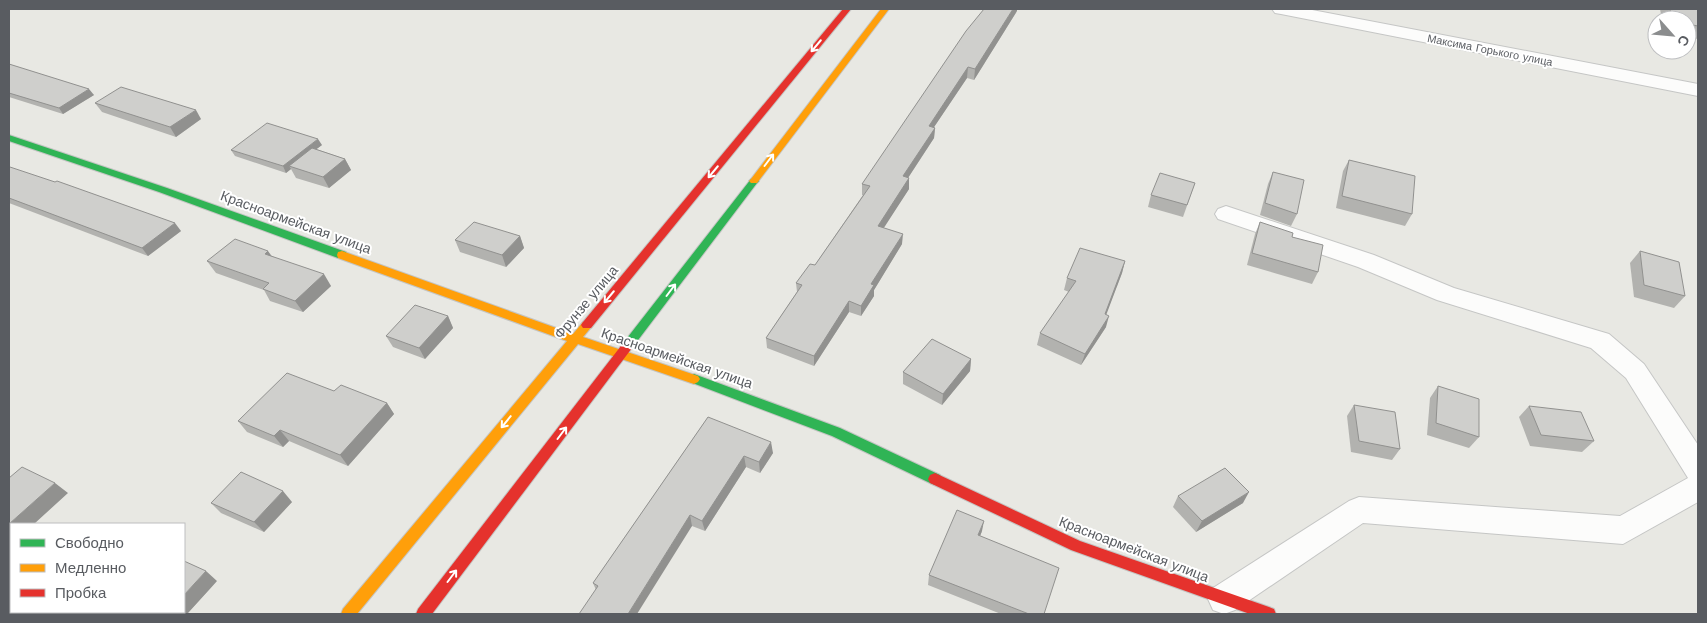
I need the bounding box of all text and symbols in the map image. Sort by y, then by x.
north arrow [1647,10,1697,60]
street label: Максима Горького улица [1426,32,1555,69]
text: С [1674,33,1693,49]
one-way arrow [811,40,822,53]
one-way arrow [764,154,775,167]
one-way arrow [707,165,718,178]
street label: Красноармейская улица [219,187,374,257]
street label: Фрунзе улица [551,262,621,342]
one-way arrow [666,283,676,297]
one-way arrow [604,290,615,303]
street label: Красноармейская улица [599,325,755,392]
one-way arrow [500,416,512,429]
one-way arrow [556,427,567,440]
street label: Красноармейская улица [1057,513,1211,585]
legend [10,523,185,613]
text: Свободно [55,534,124,552]
text: Медленно [55,559,126,577]
one-way arrow [447,570,458,583]
text: Пробка [55,584,107,602]

